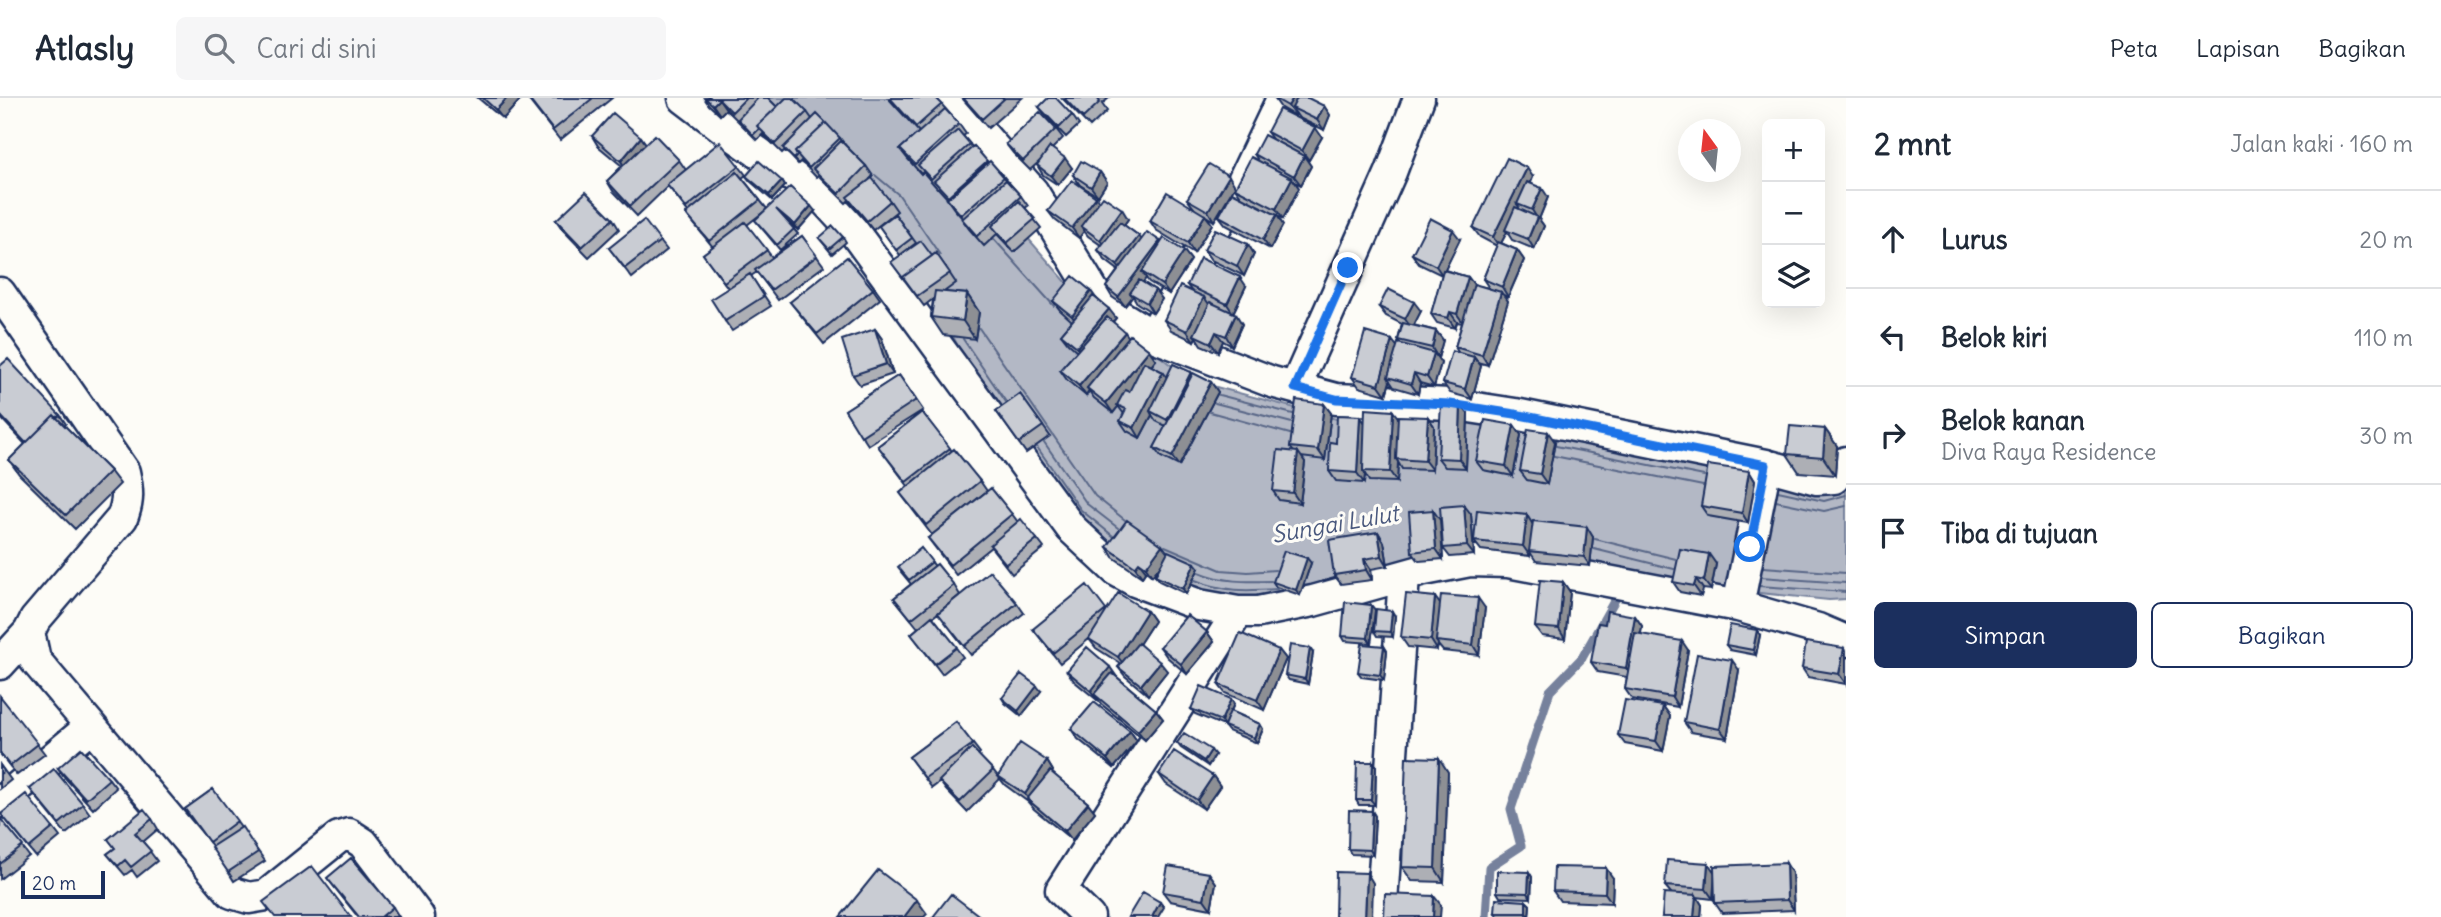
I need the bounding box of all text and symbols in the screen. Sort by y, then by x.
search box [176,17,666,80]
text: Atlasly [35,27,134,69]
icon: search [200,29,238,67]
text: Cari di sini [256,32,377,65]
text: Peta [2110,33,2158,63]
text: Lapisan [2196,33,2280,63]
text: Bagikan [2318,33,2406,63]
north arrow [1678,119,1741,182]
map controls [1762,119,1825,308]
button: + [1762,119,1825,182]
text: 2 mnt [1874,125,1951,163]
text: Jalan kaki · 160 m [2230,129,2413,158]
button: − [1762,182,1825,245]
icon: ahead [1874,220,1912,258]
text: Lurus [1941,223,2008,256]
text: 20 m [2360,225,2413,254]
button: layers [1762,245,1825,308]
route end [1332,252,1363,283]
icon: left [1874,318,1912,356]
text: Belok kiri [1941,321,2047,354]
text: 110 m [2354,323,2413,352]
text: Belok kanan [1941,404,2085,437]
icon: right [1874,416,1912,454]
text: 30 m [2359,421,2413,450]
text: Diva Raya Residence [1941,437,2156,466]
water label: Sungai Lulut [1269,498,1404,549]
icon: arrive [1874,514,1912,552]
text: Tiba di tujuan [1941,517,2098,550]
route start [1734,531,1765,562]
button: Simpan [1874,602,2137,668]
button: Bagikan [2151,602,2413,668]
scale bar [21,868,105,900]
text: 20 m [32,871,76,895]

